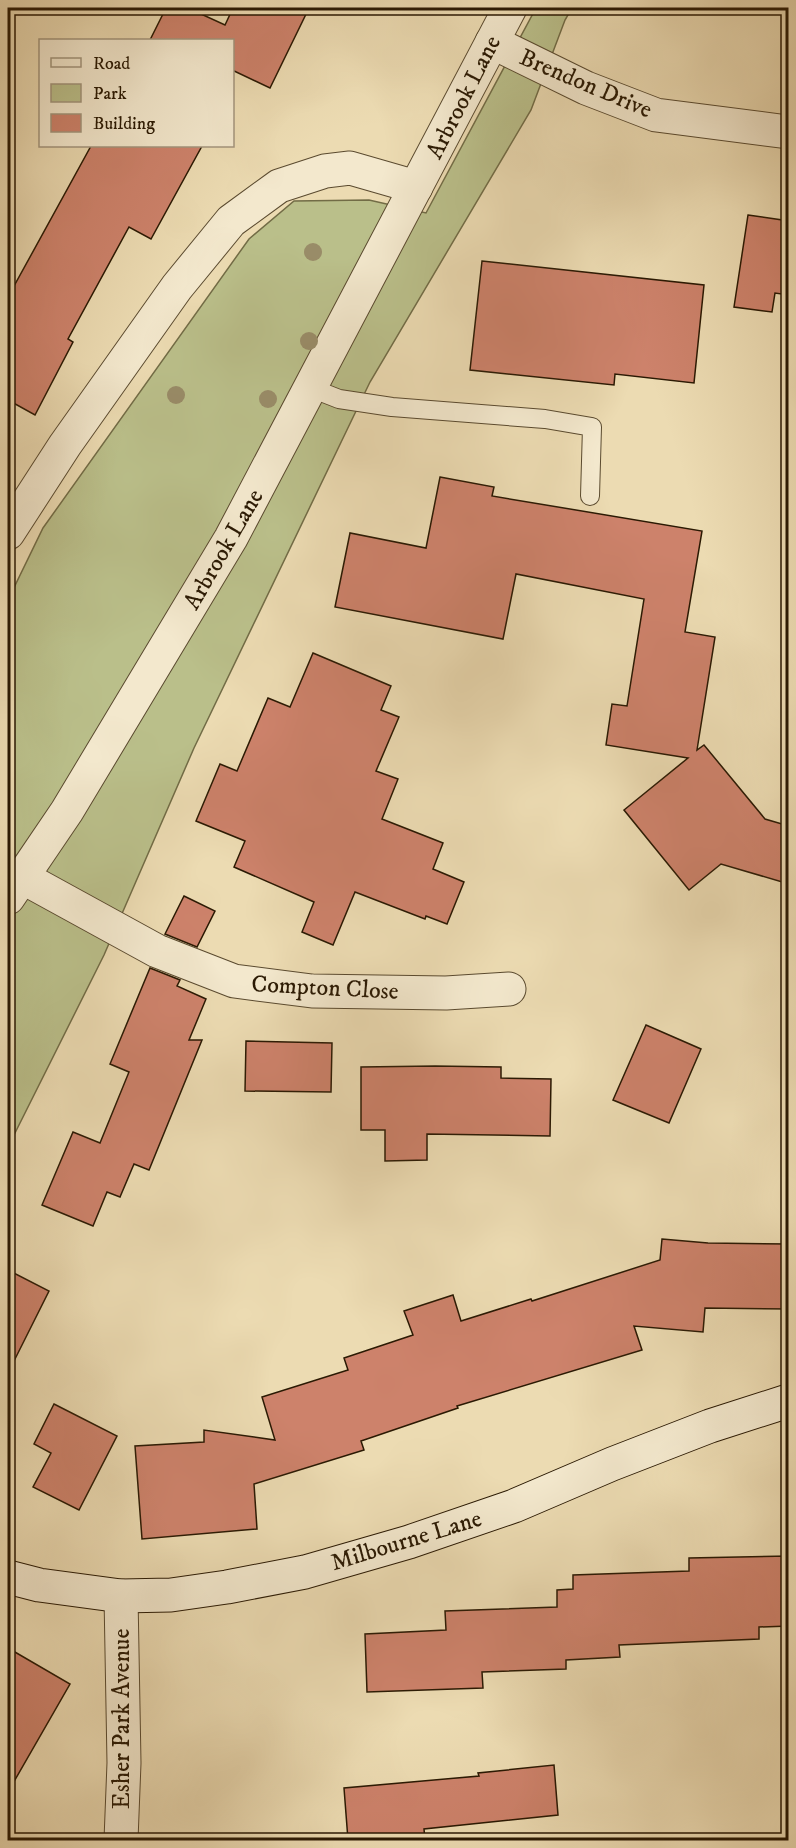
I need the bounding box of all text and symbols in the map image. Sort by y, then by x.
street label: Arbrook Lane [420,31,508,164]
legend [39,39,234,147]
street label: Brendon Drive [515,43,656,125]
text: Road [93,53,130,75]
text: Park [93,83,127,105]
text: Building [93,113,155,135]
street label: Arbrook Lane [177,484,271,615]
street label: Compton Close [251,969,399,1007]
street label: Milbourne Lane [327,1504,485,1578]
street label: Esher Park Avenue [107,1629,137,1809]

